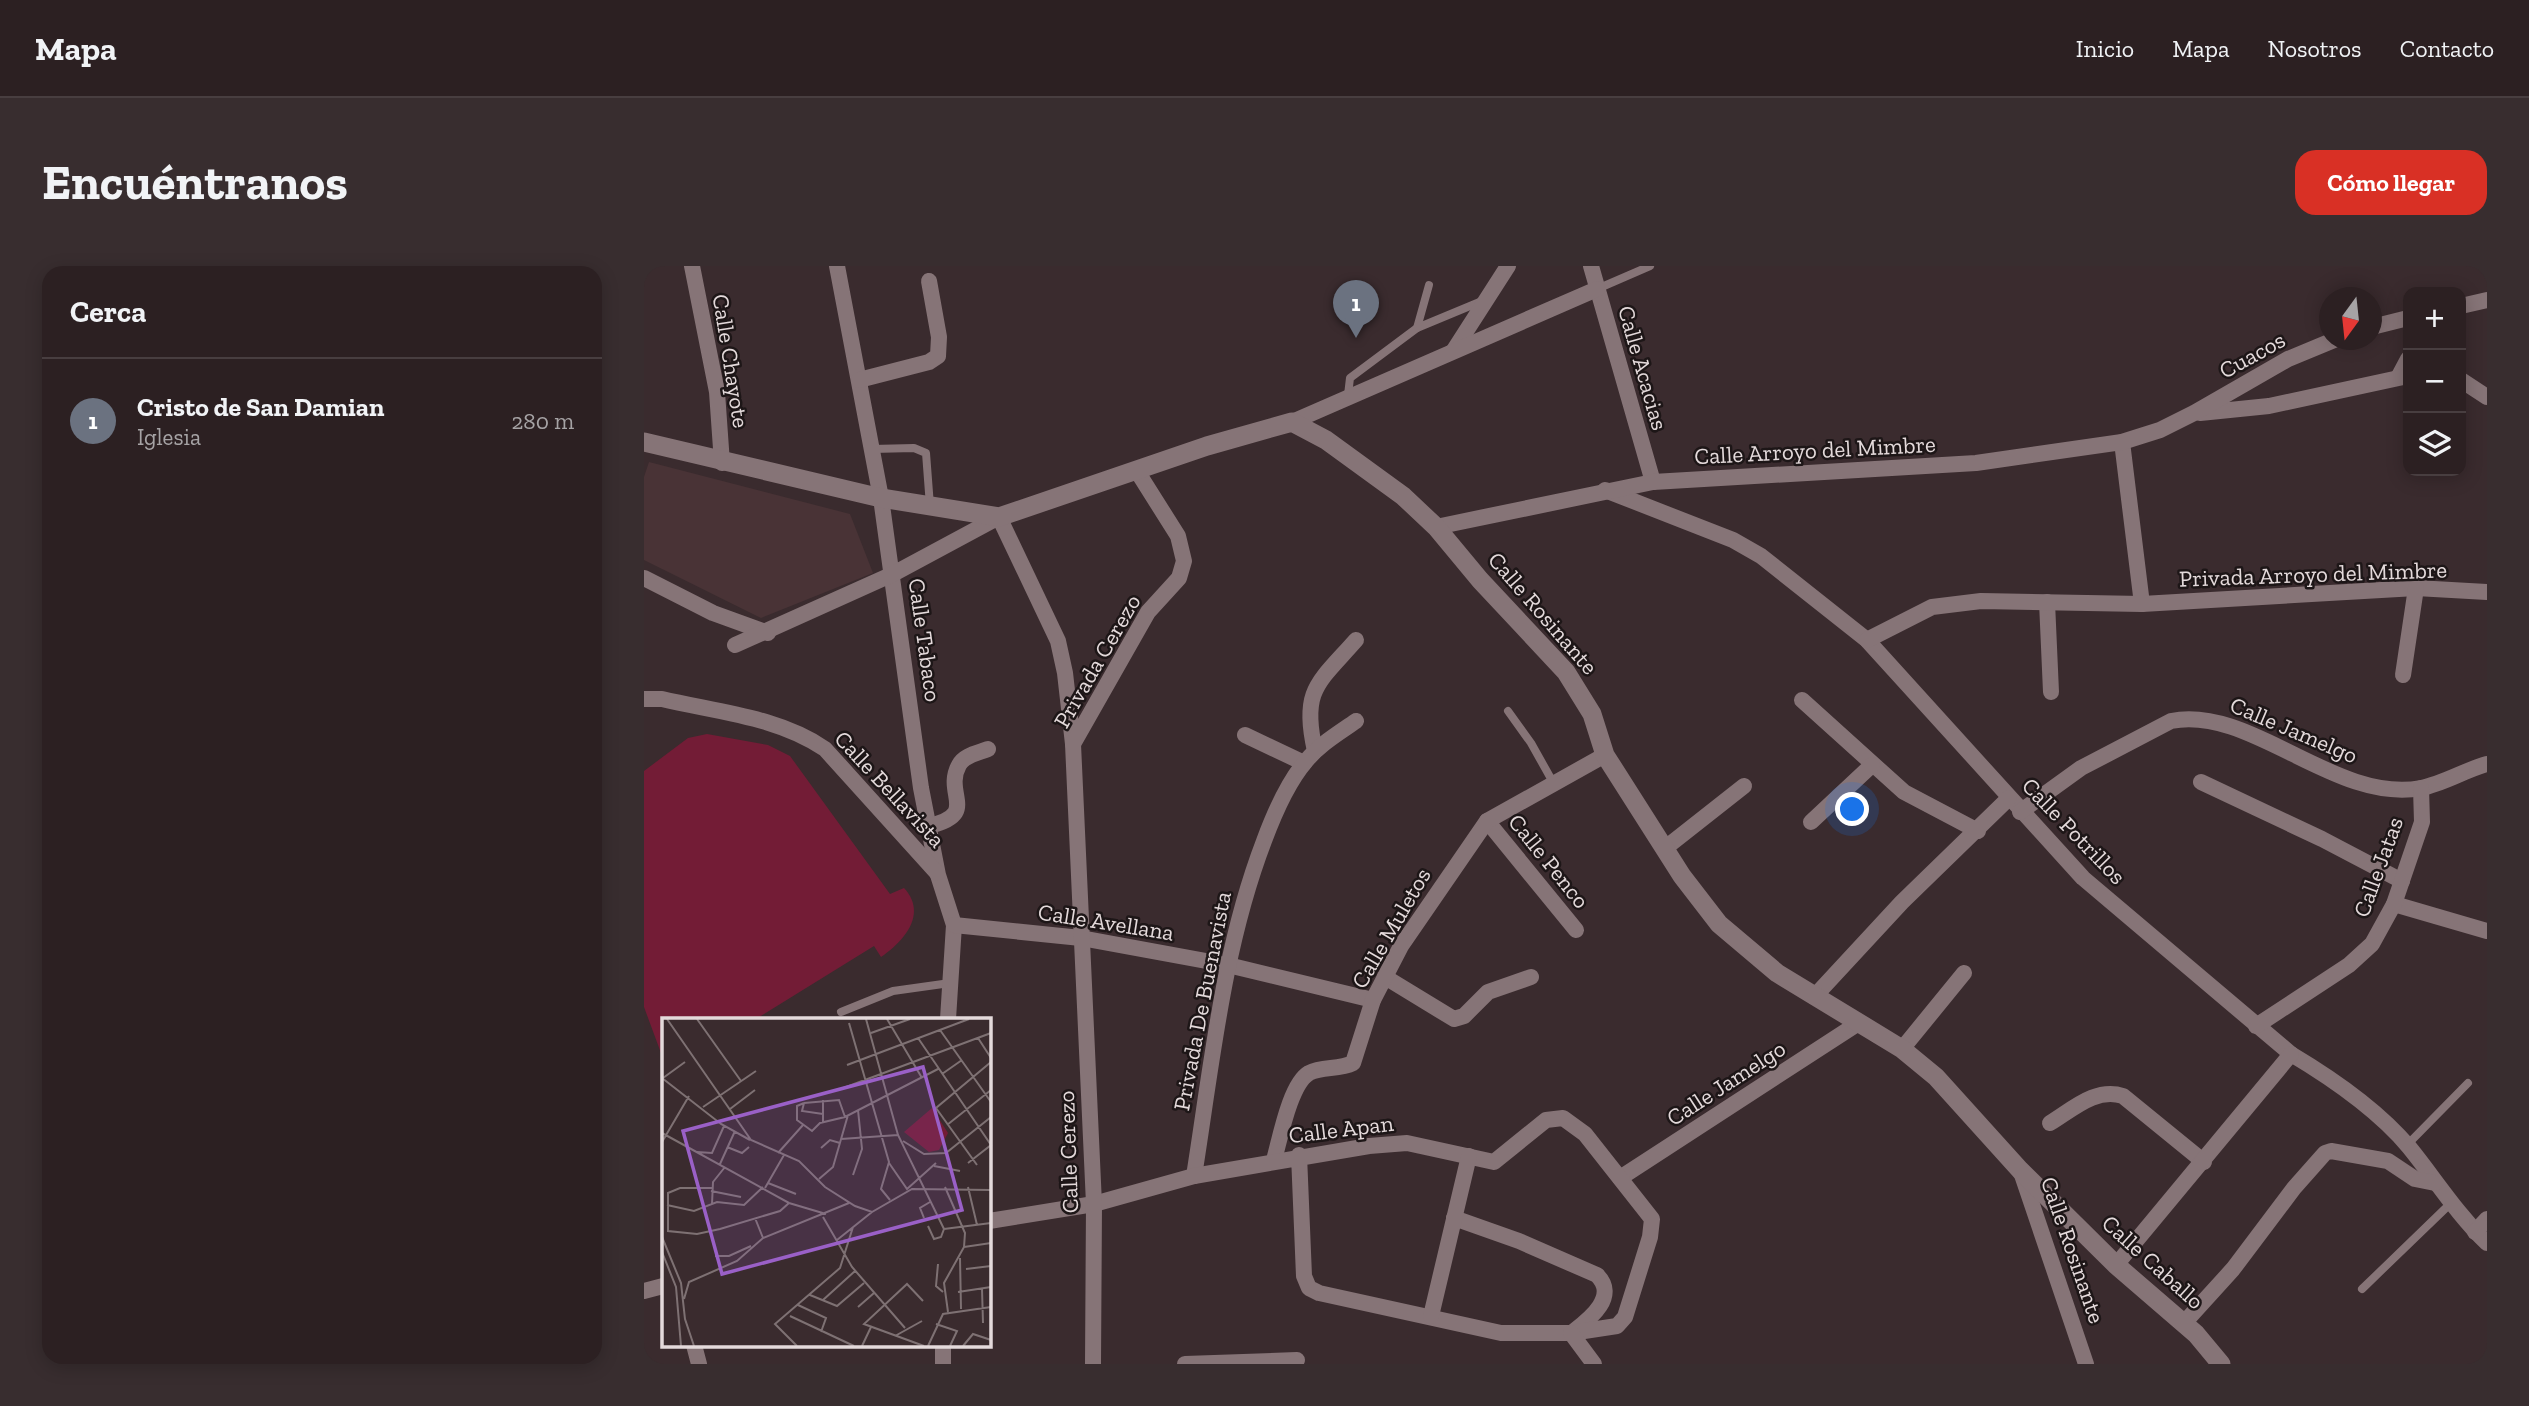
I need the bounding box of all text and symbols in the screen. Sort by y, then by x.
text: Mapa [35,29,117,68]
text: Inicio [2076,34,2134,63]
text: Mapa [2172,34,2229,63]
text: Nosotros [2267,34,2362,63]
text: Contacto [2400,34,2494,63]
button: Cómo llegar [2295,150,2487,215]
text: Encuéntranos [42,153,348,212]
pin: 1 [1333,280,1379,338]
north arrow [2319,287,2382,350]
map controls [2403,287,2466,476]
button: + [2403,287,2466,350]
street label: Calle Chayote [707,292,755,430]
text: Cerca [70,294,146,330]
street label: Calle Acacias [1612,303,1674,433]
street label: Cuacos [2214,325,2290,385]
button: − [2403,350,2466,413]
text: Cristo de San Damian [137,391,384,423]
text: 1 [88,407,98,435]
text: 280 m [511,407,574,435]
button: layers [2403,413,2466,476]
text: Iglesia [137,423,201,451]
street label: Calle Arroyo del Mimbre [1694,430,1936,470]
street label: Calle Rosinante [1482,546,1604,680]
street label: Privada Arroyo del Mimbre [2178,555,2448,593]
street label: Calle Tabaco [902,576,948,704]
street label: Privada Cerezo [1048,589,1146,733]
street label: Calle Jamelgo [2226,691,2362,769]
street label: Calle Bellavista [829,725,951,853]
street label: Calle Potrillos [2016,772,2132,890]
your location [1835,792,1869,826]
street label: Calle Penco [1502,808,1596,914]
street label: Calle Jatas [2347,813,2409,921]
street label: Calle Muletos [1345,863,1437,993]
street label: Privada De Buenavista [1167,889,1237,1113]
street label: Calle Avellana [1036,897,1176,947]
inset map [662,1018,990,1346]
street label: Calle Jamelgo [1661,1034,1791,1132]
street label: Calle Cerezo [1052,1090,1084,1214]
street label: Calle Apan [1287,1109,1395,1149]
street label: Calle Rosinante [2035,1173,2111,1327]
street label: Calle Caballo [2096,1209,2210,1315]

